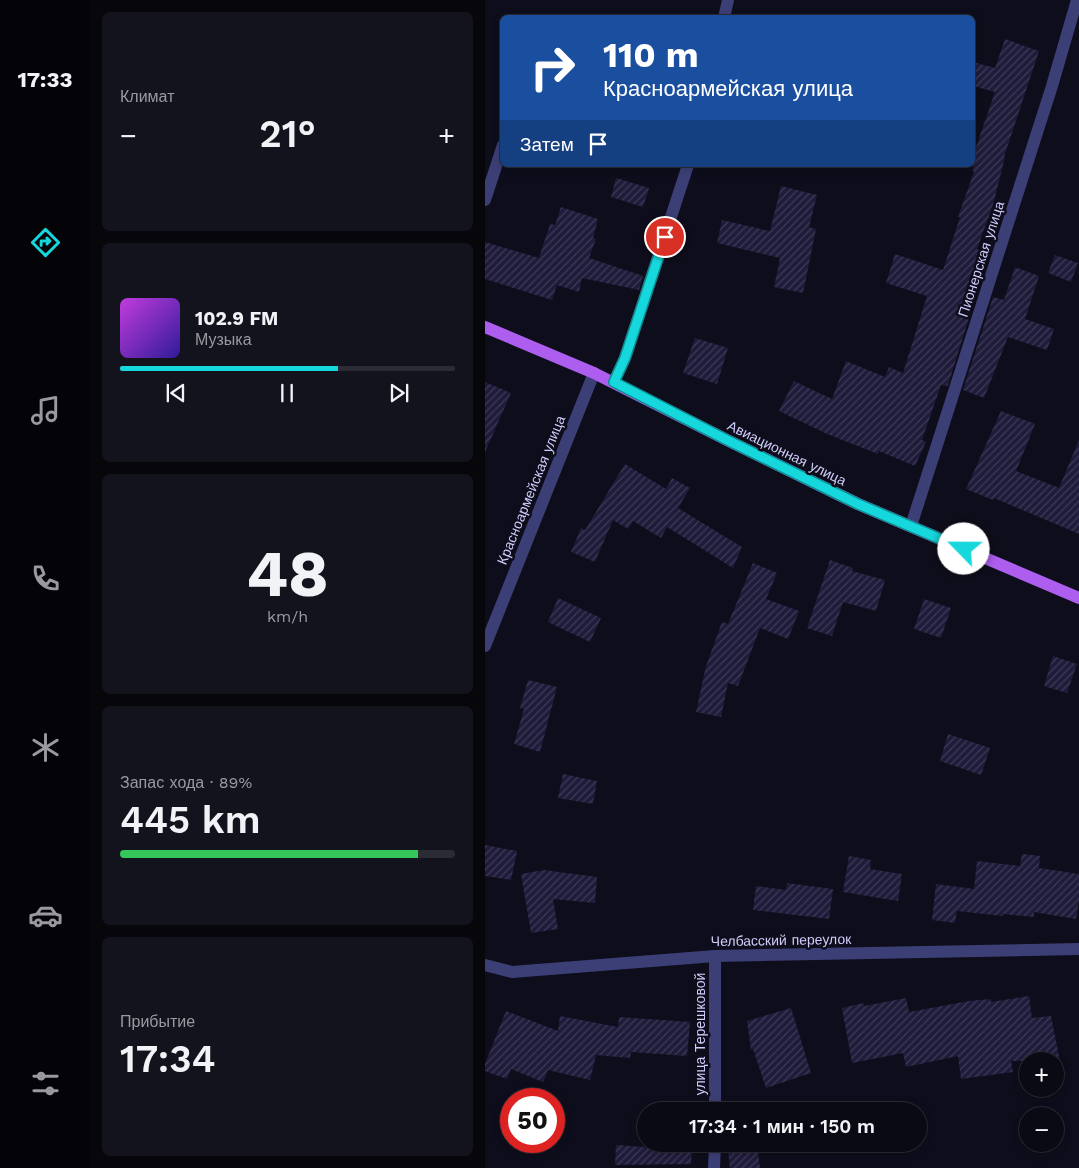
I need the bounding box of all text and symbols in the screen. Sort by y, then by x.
text: 110 m [603,34,699,76]
icon: right [520,35,585,100]
text: 17:33 [17,67,73,92]
text: Красноармейская улица [603,76,853,101]
text: Климат [120,87,174,106]
text: 21° [259,112,316,156]
text: − [120,119,137,152]
text: + [438,119,455,152]
icon: arrive [584,130,612,158]
text: Затем [520,133,574,156]
street label: Пионерская улица [955,199,1007,319]
pin [644,216,686,258]
icon: arrive [651,223,679,251]
icon: directions [28,225,63,260]
text: 102.9 FM [195,307,278,330]
text: Музыка [195,330,252,349]
icon: previous [162,379,190,407]
icon: pause [273,379,301,407]
icon: next [385,379,413,407]
icon: music [28,393,63,428]
street label: Красноармейская улица [494,413,568,567]
street label: Авиационная улица [725,417,849,489]
position arrow [937,522,989,574]
text: 48 [246,536,329,612]
icon: phone [28,561,63,596]
text: km/h [267,607,308,626]
icon: climate [28,730,63,765]
text: Запас хода · 89% [120,773,252,792]
text: 445 km [120,798,261,842]
icon: car [28,898,63,933]
street label: Челбасский переулок [711,931,852,949]
street label: улица Терешковой [692,973,708,1095]
text: Прибытие [120,1012,195,1031]
text: 17:34 [120,1037,216,1081]
map controls [1019,1052,1064,1152]
button: + [1019,1052,1064,1097]
icon: filters [28,1066,63,1101]
speed limit sign: 50 [500,1088,565,1153]
button: − [1019,1107,1064,1152]
text: 17:34 · 1 мин · 150 m [689,1115,875,1138]

